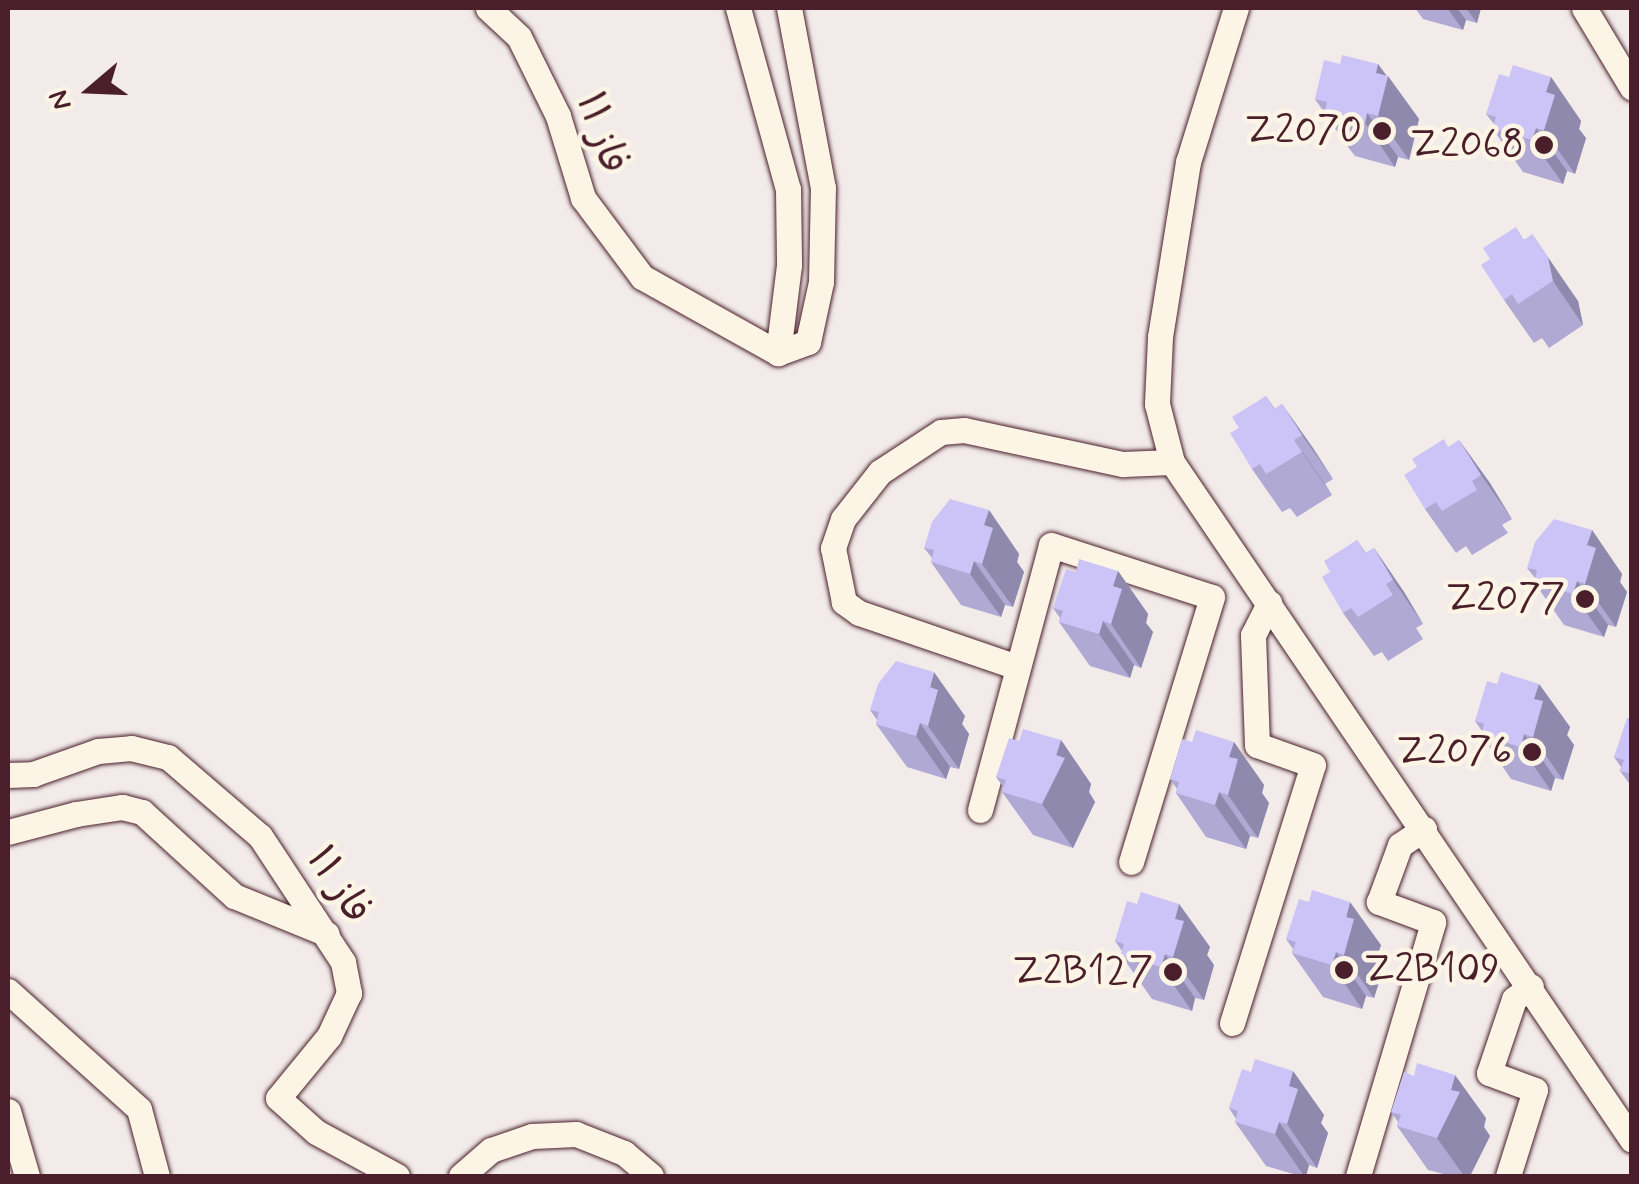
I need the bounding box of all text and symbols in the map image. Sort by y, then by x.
north arrow [40,40,140,140]
text: N [41,85,82,115]
street label: فاز ۱۱ [564,86,638,180]
place label: Z2070 [1245,107,1362,155]
marker: Z2070 [1371,120,1393,142]
place label: Z2068 [1410,121,1524,169]
marker: Z2068 [1533,134,1555,156]
place label: Z2077 [1446,575,1565,623]
marker: Z2077 [1574,588,1596,610]
place label: Z2076 [1397,728,1512,776]
marker: Z2076 [1521,741,1543,763]
street label: فاز ۱۱ [295,837,381,933]
place label: Z2B109 [1364,946,1500,994]
place label: Z2B127 [1013,948,1153,996]
marker: Z2B109 [1333,959,1355,981]
marker: Z2B127 [1162,961,1184,983]

